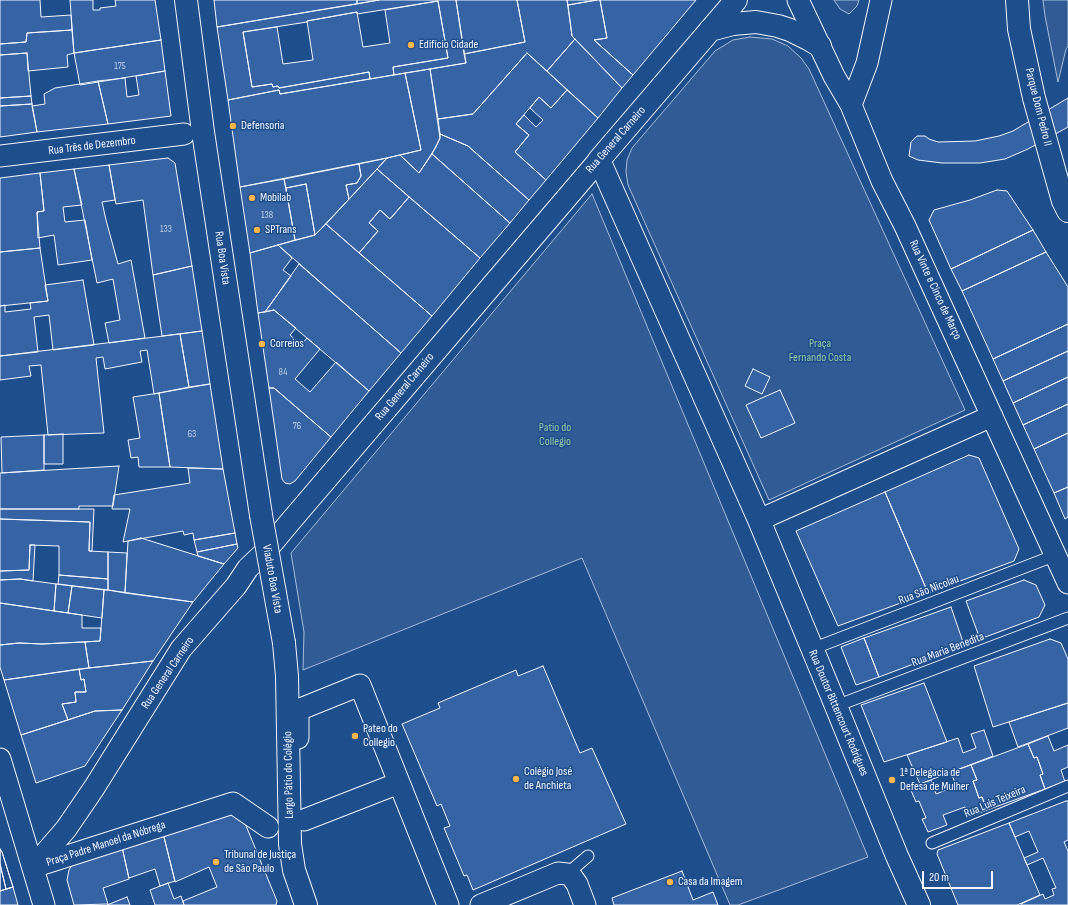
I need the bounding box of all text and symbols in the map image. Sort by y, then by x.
place label: Edifício Cidade [419,38,478,52]
marker: Edifício Cidade [406,40,416,50]
house number: 175 [114,60,126,72]
street label: Parque Dom Pedro II [1021,66,1055,148]
street label: Rua General Carneiro [583,104,649,176]
place label: Defensoria [241,119,284,133]
marker: Defensoria [228,121,238,131]
street label: Rua Três de Dezembro [48,134,136,158]
place label: Mobilab [260,191,291,205]
marker: Mobilab [247,193,257,203]
house number: 138 [261,209,273,221]
house number: 133 [160,223,172,235]
place label: SPTrans [265,223,296,237]
marker: SPTrans [252,225,262,235]
street label: Rua Boa Vista [211,230,233,286]
street label: Rua Vinte e Cinco de Março [906,238,964,342]
place label: Correios [270,337,304,351]
park label: Praça Fernando Costa [789,337,851,365]
marker: Correios [257,339,267,349]
street label: Rua General Carneiro [372,350,438,424]
house number: 84 [279,366,287,378]
house number: 76 [293,420,301,432]
park label: Patio do Collegio [539,421,571,449]
house number: 63 [188,428,196,440]
street label: Viaduto Boa Vista [259,543,285,615]
street label: Rua São Nicolau [897,572,961,608]
street label: Rua Maria Benedita [910,630,986,670]
street label: Rua General Carneiro [139,634,197,712]
street label: Rua Doutor Bittencourt Rodrigues [805,648,871,778]
place label: Pateo do Collegio [363,722,398,750]
street label: Largo Pátio do Colégio [281,731,297,819]
marker: Pateo do Collegio [350,731,360,741]
place label: Colégio José de Anchieta [524,765,572,793]
place label: 1ª Delegacia de Defesa de Mulher [900,766,969,794]
marker: Colégio José de Anchieta [511,774,521,784]
marker: 1ª Delegacia de Defesa de Mulher [887,775,897,785]
street label: Rua Luis Teixeira [962,783,1028,821]
street label: Praça Padre Manoel da Nóbrega [45,818,167,870]
place label: Tribunal de Justiça de São Paulo [224,848,296,876]
marker: Tribunal de Justiça de São Paulo [211,857,221,867]
scale bar [924,863,995,889]
text: 20 m [929,870,949,885]
place label: Casa da Imagem [678,875,743,889]
marker: Casa da Imagem [665,877,675,887]

